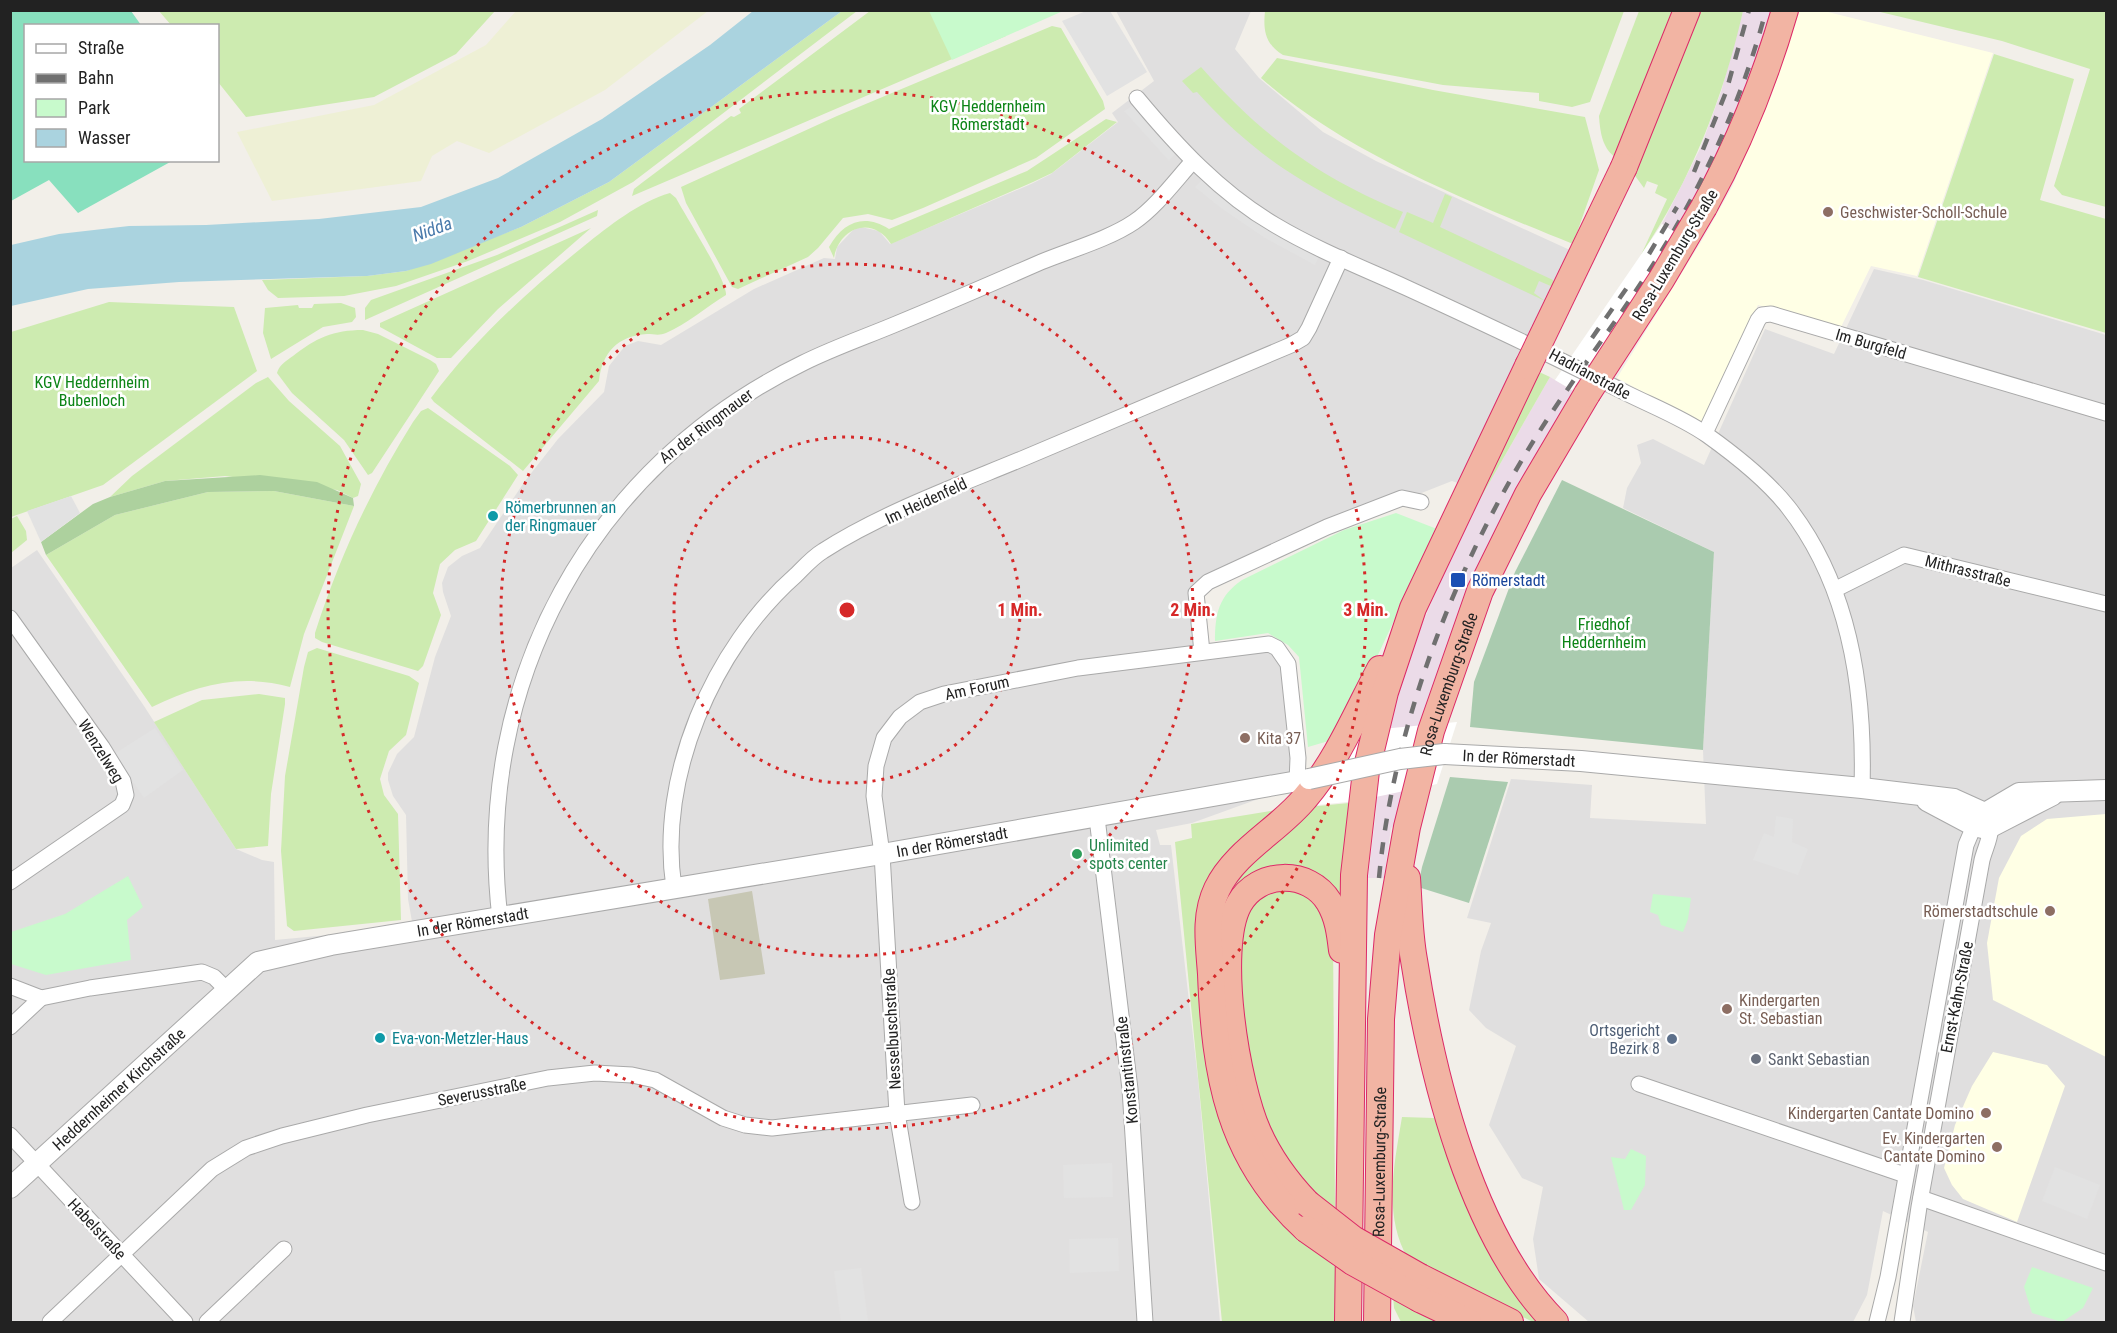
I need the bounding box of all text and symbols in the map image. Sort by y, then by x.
legend [24,24,219,162]
text: Straße [78,37,124,58]
text: Bahn [78,67,114,88]
text: Park [78,97,110,118]
park label: KGV Heddernheim Römerstadt [931,97,1045,134]
text: Wasser [78,127,131,148]
street label: Rosa-Luxemburg-Straße [1628,186,1722,324]
place label: Geschwister-Scholl-Schule [1840,203,2007,222]
marker: Geschwister-Scholl-Schule [1821,205,1835,219]
water label: Nidda [409,212,455,246]
street label: Im Burgfeld [1833,325,1909,363]
street label: Hadrianstraße [1546,345,1634,403]
park label: KGV Heddernheim Bubenloch [35,373,149,410]
street label: An der Ringmauer [655,385,757,467]
street label: Im Heidenfeld [882,474,970,528]
place label: Römerbrunnen an der Ringmauer [505,498,616,535]
marker: Römerbrunnen an der Ringmauer [486,509,500,523]
street label: Mithrasstraße [1923,551,2013,591]
marker: Römerstadt [1449,571,1467,589]
place label: Römerstadt [1472,571,1546,590]
text: 1 Min. [997,599,1043,620]
text: 2 Min. [1170,599,1216,620]
text: 3 Min. [1343,599,1389,620]
centre of rings [837,600,857,620]
street label: Rosa-Luxemburg-Straße [1416,610,1481,758]
park label: Friedhof Heddernheim [1562,615,1646,652]
street label: Am Forum [943,672,1011,704]
street label: Wenzelweg [74,716,128,786]
place label: Kita 37 [1257,729,1301,748]
marker: Kita 37 [1238,731,1252,745]
street label: In der Römerstadt [1462,745,1576,770]
street label: In der Römerstadt [895,823,1009,861]
place label: Unlimited spots center [1089,836,1168,873]
marker: Unlimited spots center [1070,847,1084,861]
place label: Römerstadtschule [1923,902,2038,921]
street label: In der Römerstadt [415,903,530,940]
marker: Römerstadtschule [2043,904,2057,918]
street label: Ernst-Kahn-Straße [1937,939,1977,1055]
street label: Nesselbuschstraße [879,968,905,1090]
place label: Kindergarten St. Sebastian [1739,991,1822,1028]
marker: Kindergarten St. Sebastian [1720,1002,1734,1016]
street label: Konstantinstraße [1112,1015,1142,1125]
place label: Ortsgericht Bezirk 8 [1589,1021,1660,1058]
street label: Heddernheimer Kirchstraße [48,1024,189,1154]
place label: Eva-von-Metzler-Haus [392,1029,529,1048]
marker: Eva-von-Metzler-Haus [373,1031,387,1045]
marker: Ortsgericht Bezirk 8 [1665,1032,1679,1046]
place label: Sankt Sebastian [1768,1050,1870,1069]
marker: Sankt Sebastian [1749,1052,1763,1066]
street label: Severusstraße [436,1074,528,1110]
street label: Rosa-Luxemburg-Straße [1369,1087,1390,1237]
place label: Kindergarten Cantate Domino [1788,1104,1974,1123]
marker: Kindergarten Cantate Domino [1979,1106,1993,1120]
place label: Ev. Kindergarten Cantate Domino [1882,1129,1985,1166]
marker: Ev. Kindergarten Cantate Domino [1990,1140,2004,1154]
street label: Habelstraße [64,1194,130,1264]

